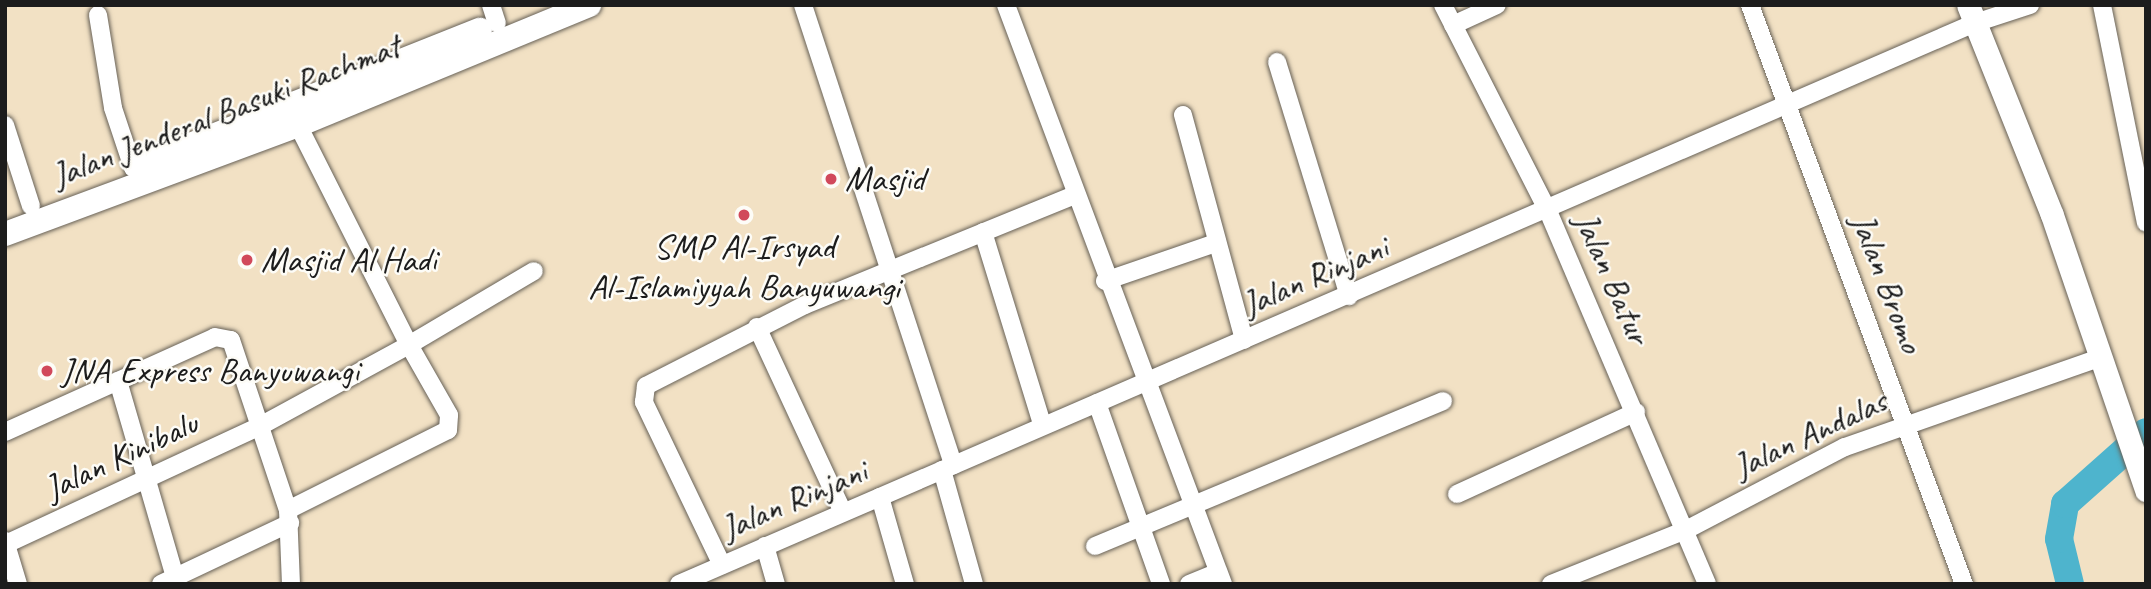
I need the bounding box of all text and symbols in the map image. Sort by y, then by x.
street label: Jalan Jenderal Basuki Rachmat [47,26,405,196]
place label: Masjid [845,158,925,200]
marker: Masjid [823,171,839,187]
street label: Jalan Batur [1564,205,1660,351]
marker: SMP Al-Irsyad Al-Islamiyyah Banyuwangi [736,207,752,223]
street label: Jalan Bromo [1841,207,1933,359]
place label: SMP Al-Irsyad Al-Islamiyyah Banyuwangi [588,226,900,308]
street label: Jalan Rinjani [1236,227,1394,325]
place label: Masjid Al Hadi [261,239,437,281]
marker: Masjid Al Hadi [239,252,255,268]
place label: JNA Express Banyuwangi [61,350,359,392]
marker: JNA Express Banyuwangi [39,363,55,379]
street label: Jalan Andalas [1727,380,1893,488]
street label: Jalan Kinibalu [37,402,205,510]
street label: Jalan Rinjani [715,451,873,549]

